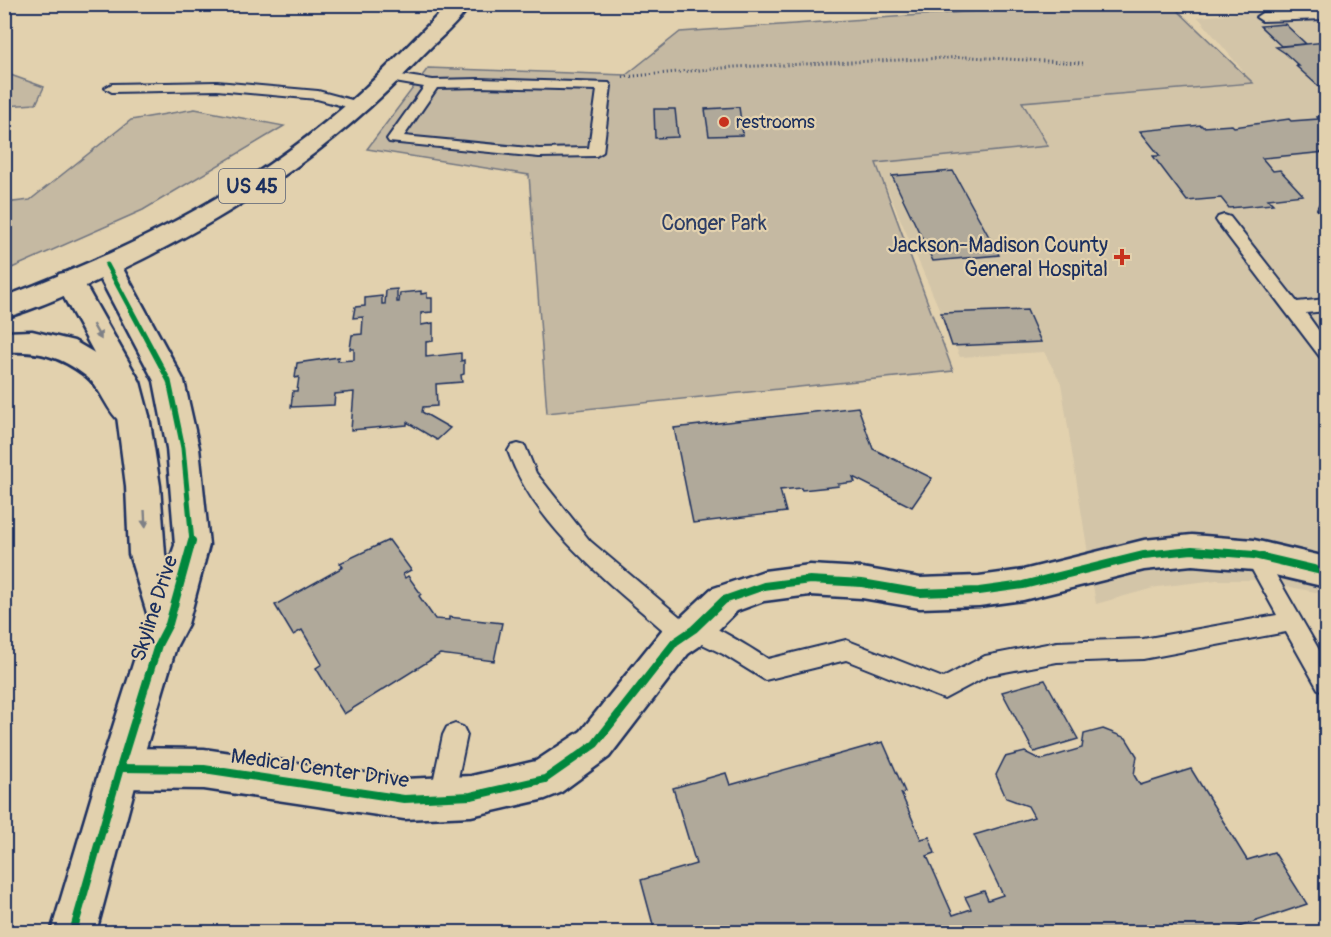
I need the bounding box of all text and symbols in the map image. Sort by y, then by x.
place label: restrooms [736,111,815,134]
marker: restrooms [717,115,731,129]
road number: US 45 [219,169,285,203]
park label: Conger Park [661,210,767,237]
place label: Jackson-Madison County General Hospital [888,232,1108,283]
marker: Jackson-Madison County General Hospital [1113,248,1131,266]
one-way arrow [92,324,102,341]
one-way arrow [141,509,150,528]
street label: Skyline Drive [125,551,185,665]
street label: Medical Center Drive [229,743,411,794]

